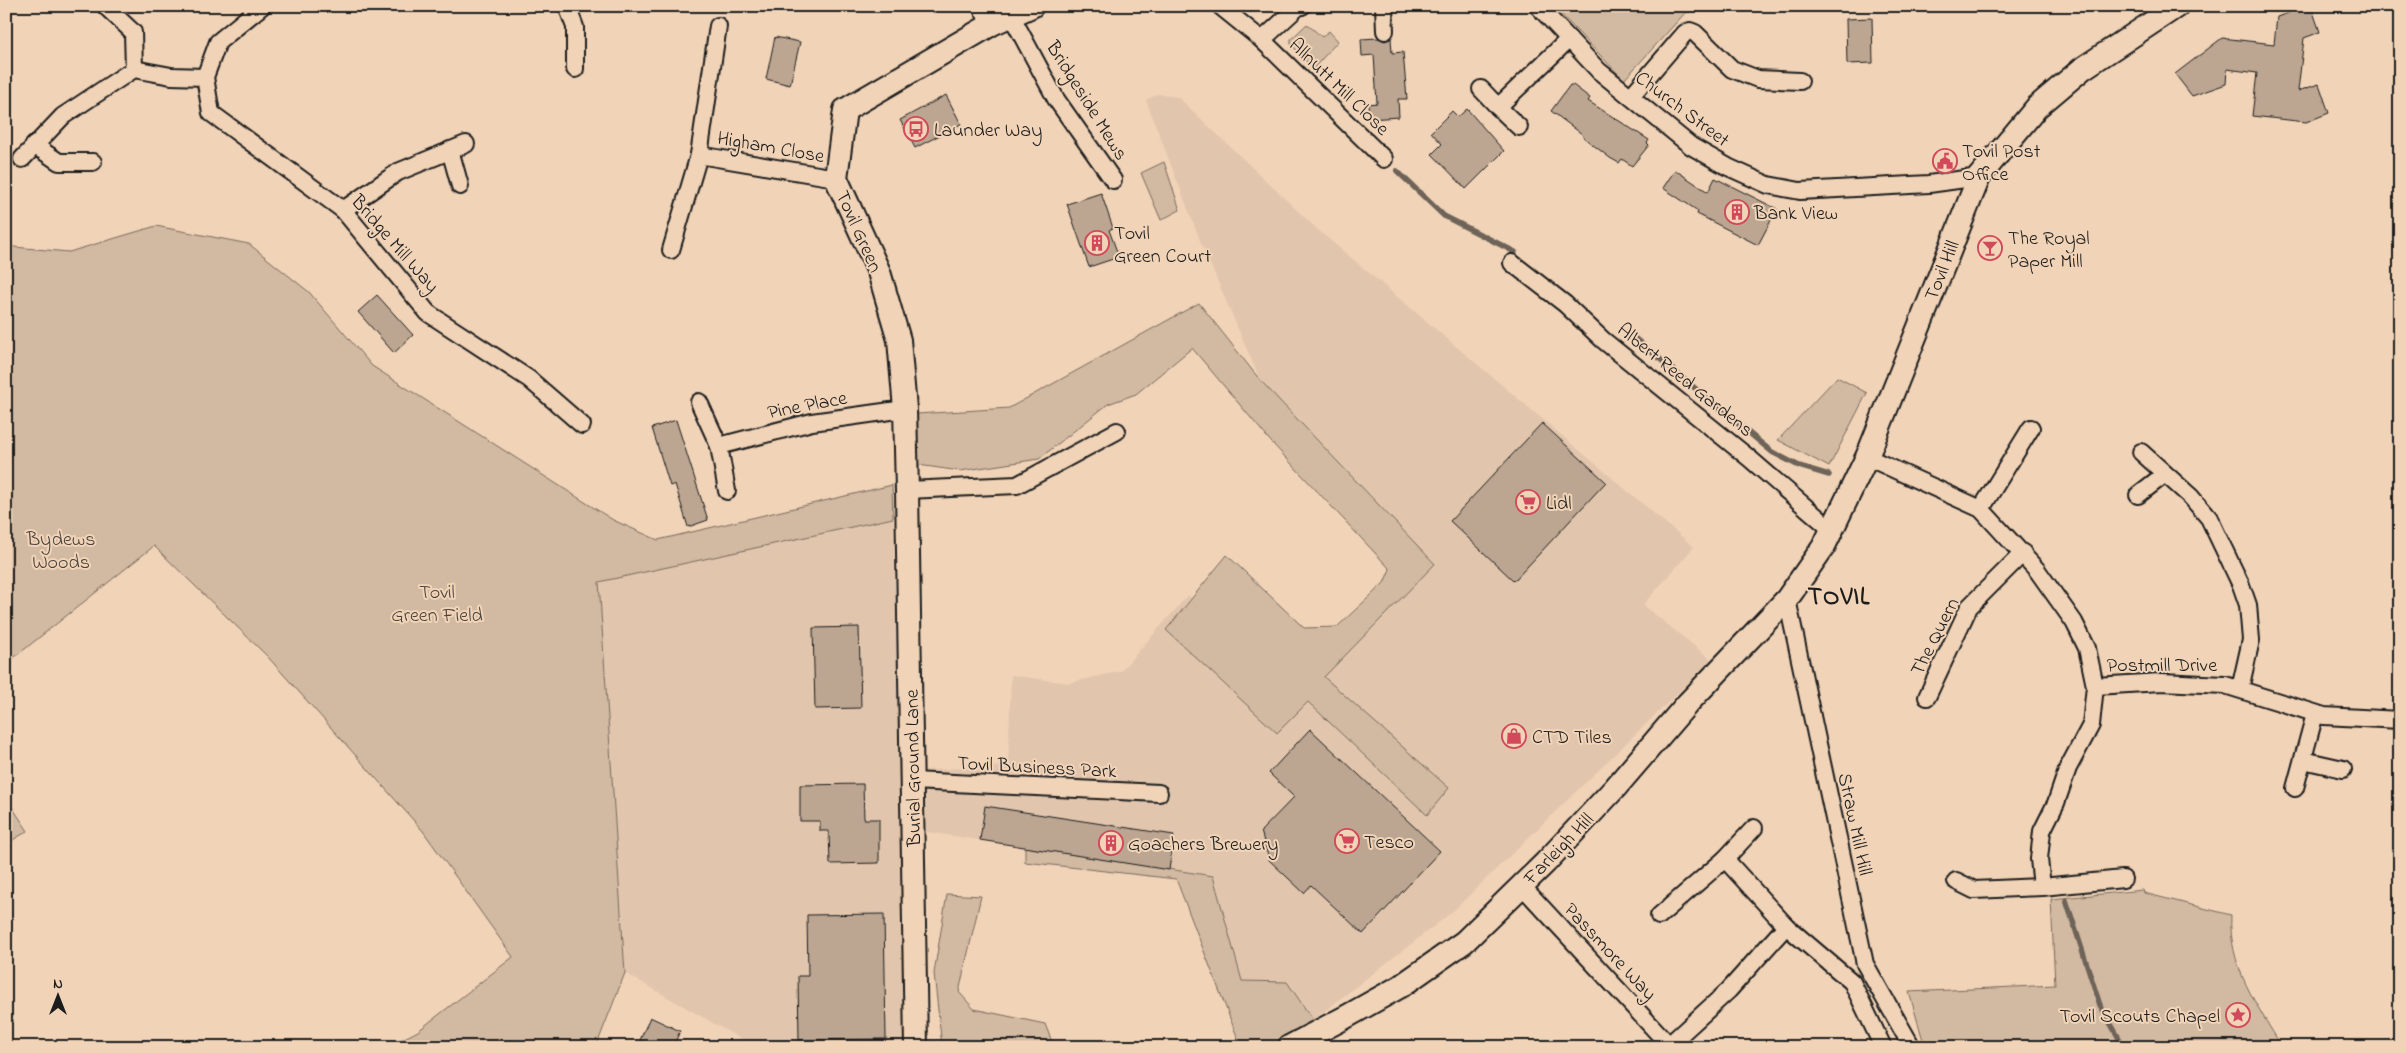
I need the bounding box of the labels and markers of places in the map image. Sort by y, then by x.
bus stop icon: Launder Way [903,116,929,142]
place label: Launder Way [934,117,1042,146]
place label: Tovil Post Office [1962,138,2041,190]
public building icon: Tovil Post Office [1932,148,1958,174]
building icon: Bank View [1724,199,1750,225]
place label: Bank View [1753,200,1838,229]
place label: Tovil Green Court [1114,220,1211,272]
place label: The Royal Paper Mill [2008,225,2090,277]
building icon: Tovil Green Court [1084,230,1110,256]
bar icon: The Royal Paper Mill [1977,235,2003,261]
supermarket icon: Lidl [1515,489,1541,515]
place label: Lidl [1546,490,1572,519]
shop icon: CTD Tiles [1501,723,1527,749]
place label: CTD Tiles [1532,724,1612,753]
supermarket icon: Tesco [1334,828,1360,854]
place label: Tesco [1364,829,1414,858]
building icon: Goachers Brewery [1098,830,1124,856]
place label: Goachers Brewery [1128,831,1278,860]
place icon: Tovil Scouts Chapel [2225,1002,2251,1028]
place label: Tovil Scouts Chapel [2059,1003,2220,1032]

